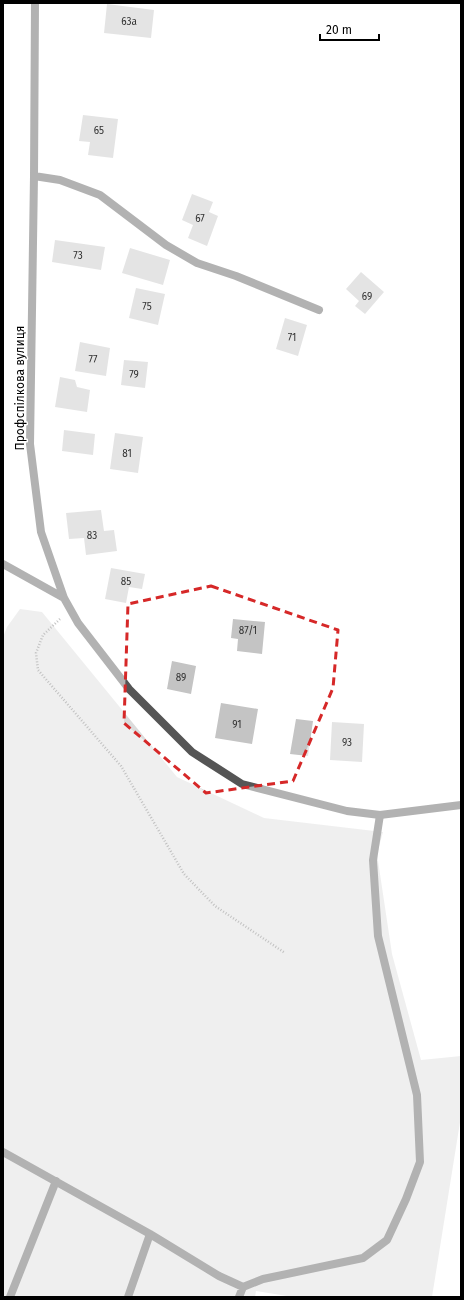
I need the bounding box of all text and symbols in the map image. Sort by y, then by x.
house number: 63а [121,16,137,28]
scale bar [320,16,379,42]
text: 20 m [326,23,352,37]
house number: 65 [94,125,104,137]
house number: 67 [195,213,205,225]
house number: 73 [73,250,83,262]
house number: 69 [362,291,372,303]
house number: 75 [142,301,152,313]
street label: Профспілкова вулиця [13,326,27,450]
house number: 71 [288,332,296,344]
house number: 77 [89,354,98,366]
house number: 79 [129,369,139,381]
house number: 81 [122,448,132,460]
house number: 83 [87,530,97,542]
house number: 85 [121,576,131,588]
house number: 87/1 [239,625,257,637]
house number: 89 [176,672,186,684]
house number: 91 [232,719,242,731]
house number: 93 [342,737,352,749]

